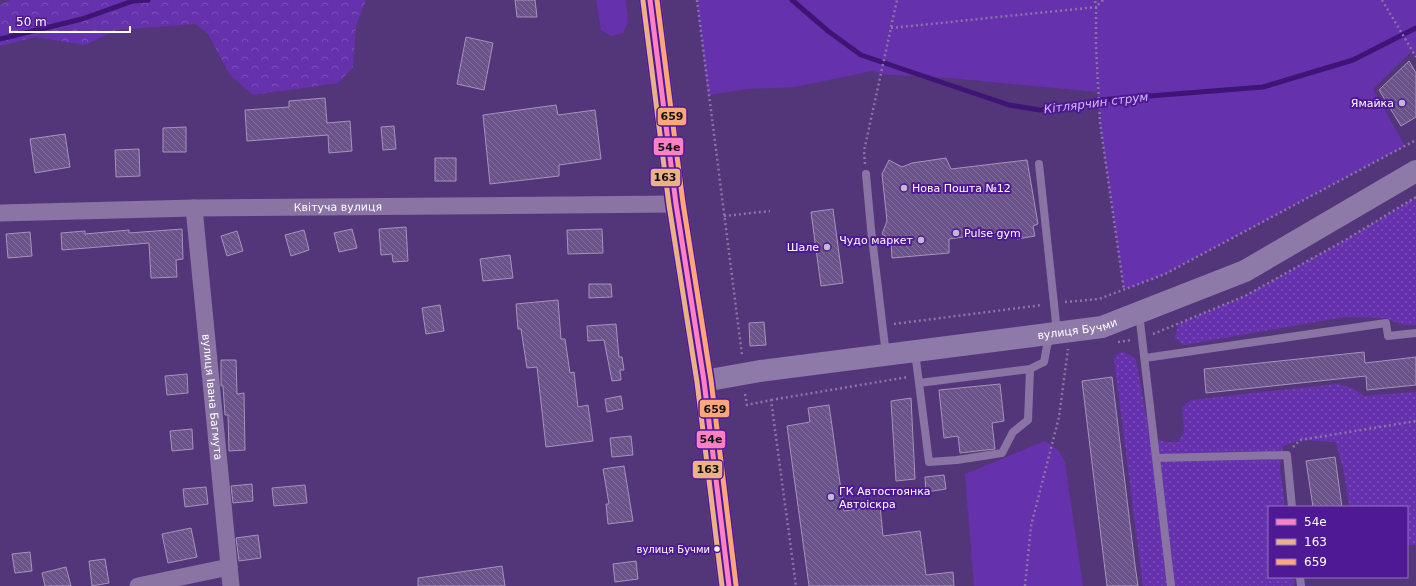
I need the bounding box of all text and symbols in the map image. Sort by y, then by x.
scale bar [10,8,130,34]
text: 50 m [16,15,47,29]
water label: Кітлярчин струм [1043,90,1149,116]
place label: Ямайка [1351,97,1394,110]
marker: Ямайка [1397,98,1407,108]
line badge: 659 [657,107,687,126]
text: 659 [661,110,683,123]
line badge: 54е [653,137,684,156]
text: 54е [658,141,680,154]
line badge: 163 [650,168,681,187]
text: 163 [654,171,676,184]
place label: Нова Пошта №12 [912,182,1011,195]
marker: Нова Пошта №12 [899,183,909,193]
street label: Квітуча вулиця [294,200,382,214]
place label: Pulse gym [964,227,1021,240]
marker: Pulse gym [951,228,961,238]
place label: Чудо маркет [839,234,914,247]
marker: Чудо маркет [916,235,926,245]
place label: Шале [787,241,819,254]
marker: Шале [822,242,832,252]
street label: вулиця Бучми [1037,315,1119,342]
street label: вулиця Івана Багмута [200,333,225,461]
line badge: 659 [699,399,730,418]
text: 659 [704,403,726,416]
line badge: 54е [696,430,726,449]
text: 54е [700,433,722,446]
line badge: 163 [692,460,723,479]
text: 163 [697,463,719,476]
place label: ГК Автостоянка Автоіскра [839,485,931,511]
marker: ГК Автостоянка Автоіскра [826,492,836,502]
legend [1268,506,1408,578]
text: 54е [1304,515,1327,529]
text: 163 [1304,535,1327,549]
place label: вулиця Бучми [637,544,710,555]
marker: вулиця Бучми [712,544,722,554]
text: 659 [1304,555,1327,569]

